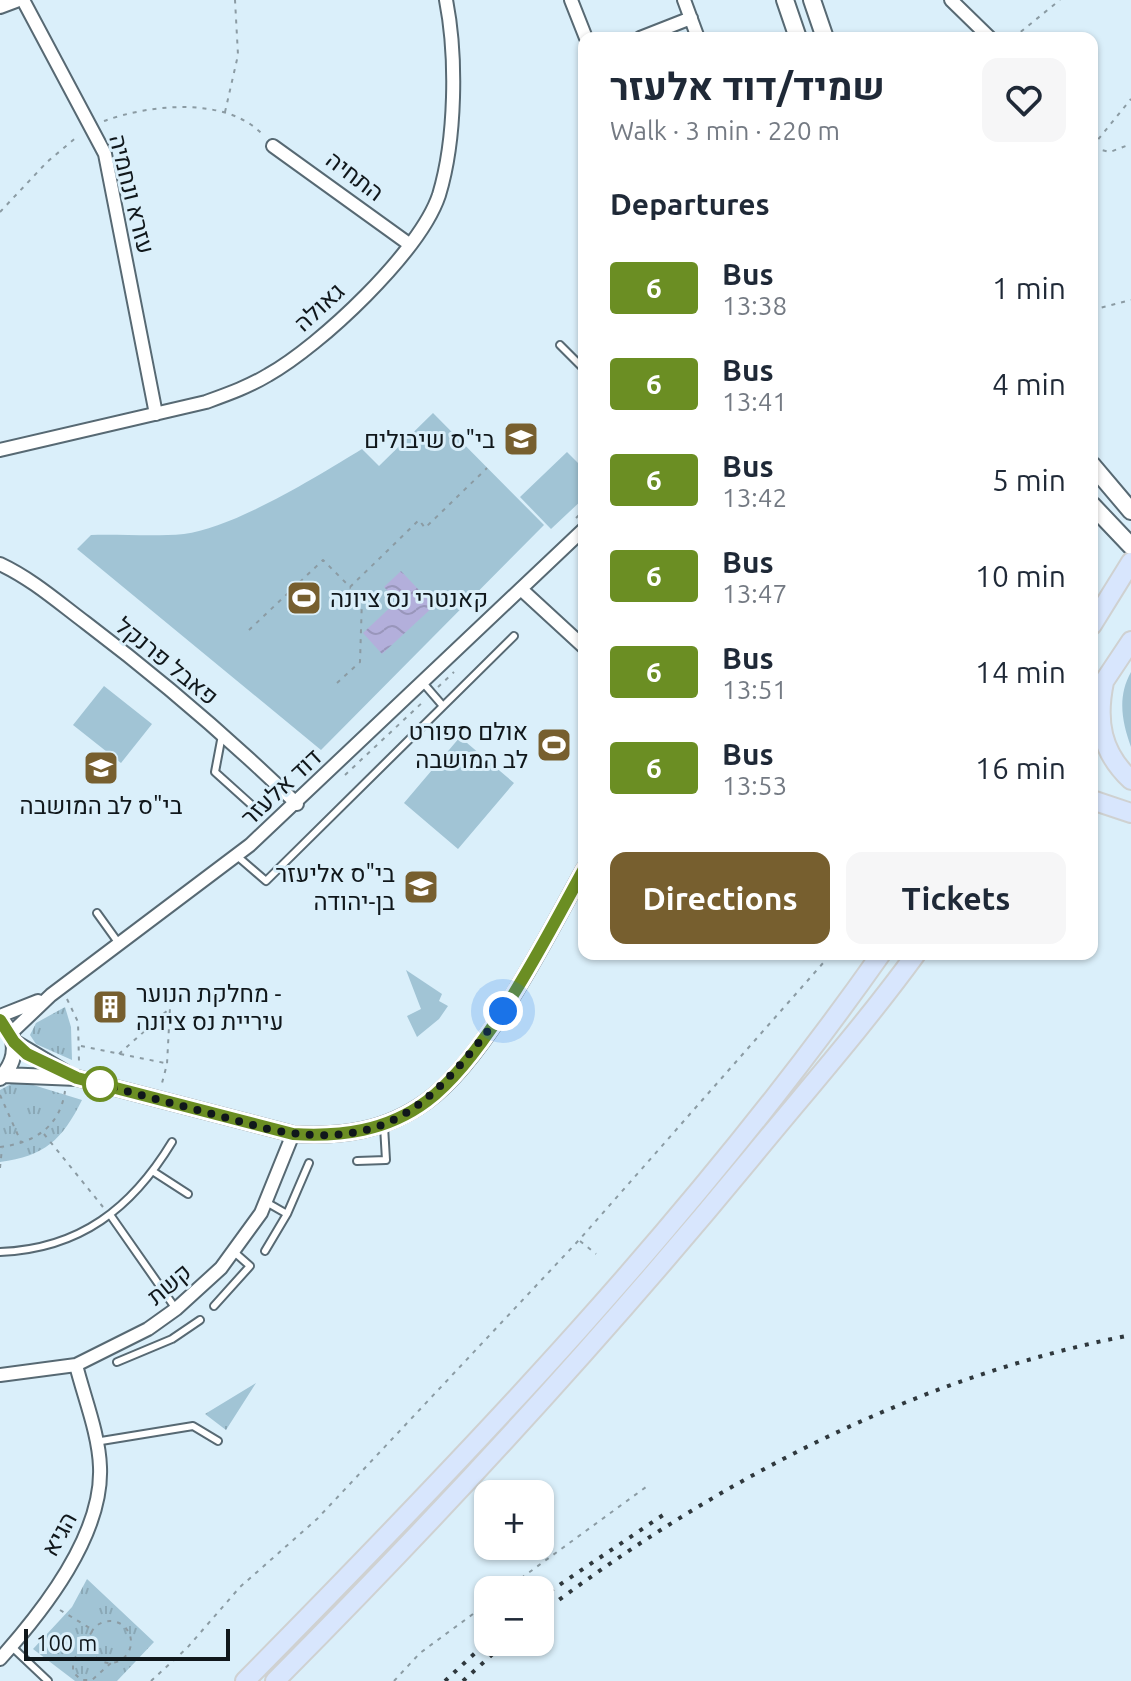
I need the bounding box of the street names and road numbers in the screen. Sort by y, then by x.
street label: עזרא ונחמיה [104,132,160,256]
street label: התחיה [321,146,389,206]
street label: גאולה [289,277,349,337]
street label: פאבל פרנקל [110,612,224,710]
street label: דוד אלעזר [235,743,327,831]
street label: קשת [142,1258,196,1310]
street label: הגיא [36,1507,82,1561]

